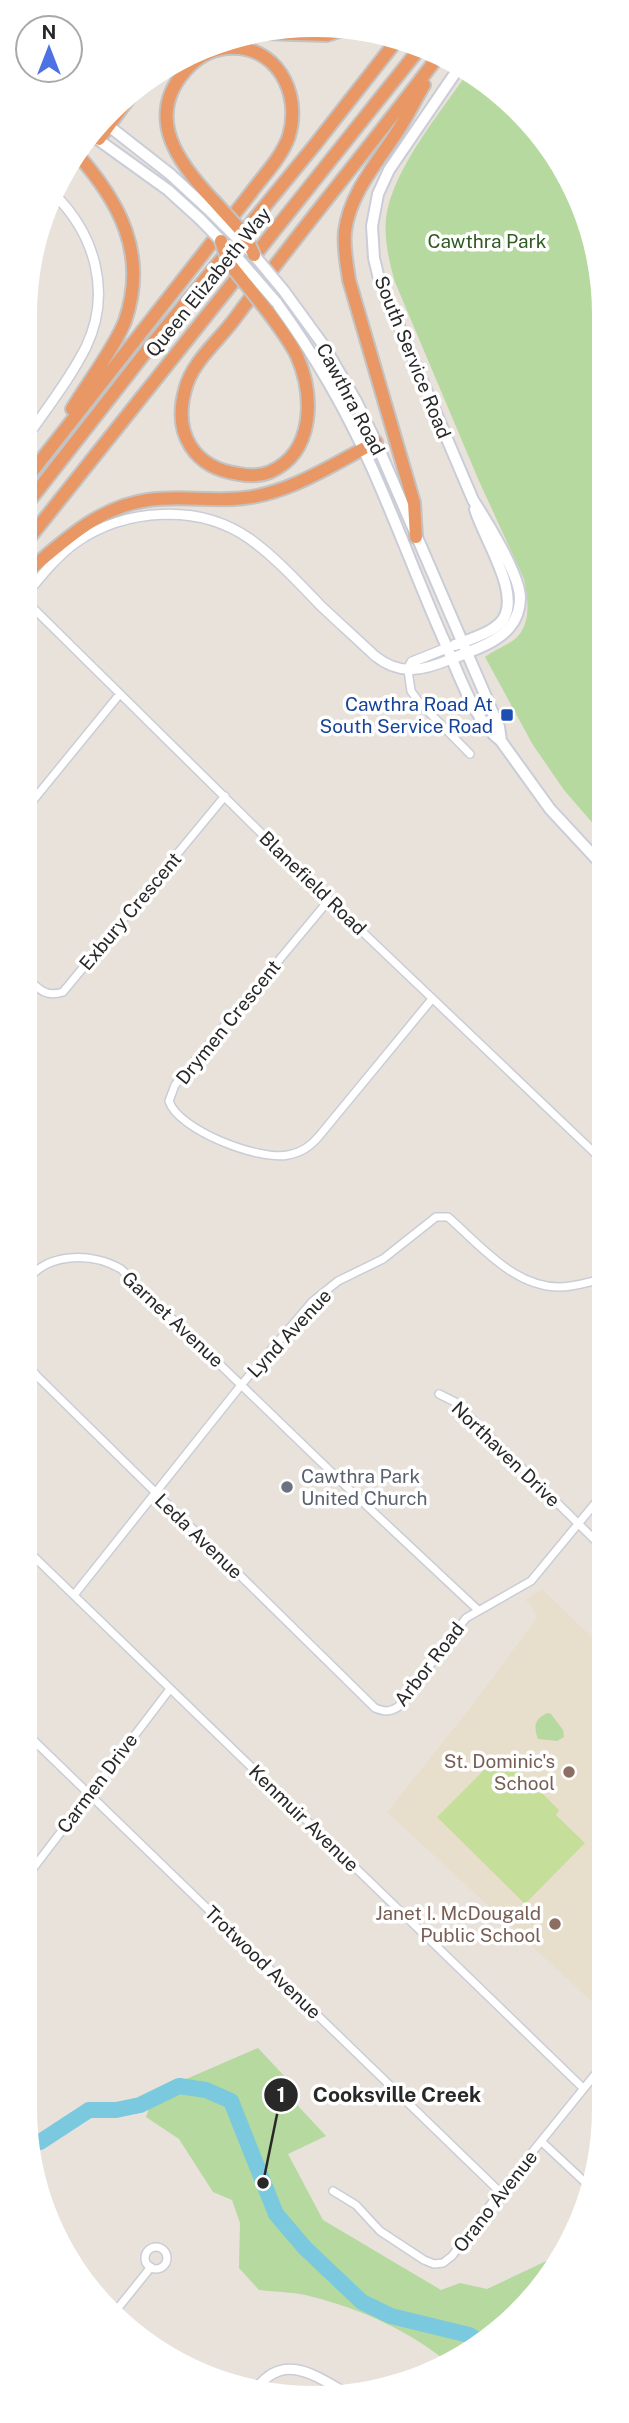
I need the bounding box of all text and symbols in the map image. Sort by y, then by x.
north arrow [14,14,84,84]
text: N [42,21,56,43]
street label: Queen Elizabeth Way [141,203,275,361]
park label: Cawthra Park [427,230,547,252]
street label: South Service Road [370,272,456,442]
street label: Cawthra Road [312,339,390,459]
place label: Cawthra Road At South Service Road [320,693,493,737]
marker: Cawthra Road At South Service Road [499,707,515,723]
street label: Blanefield Road [255,827,371,939]
street label: Exbury Crescent [74,848,186,974]
street label: Drymen Crescent [171,955,285,1089]
street label: Garnet Avenue [118,1266,228,1372]
street label: Lynd Avenue [243,1284,335,1382]
street label: Northaven Drive [447,1397,565,1511]
place label: Cawthra Park United Church [301,1465,427,1509]
marker: Cawthra Park United Church [279,1479,295,1495]
street label: Leda Avenue [151,1489,247,1583]
street label: Arbor Road [390,1618,468,1710]
street label: Carmen Drive [52,1729,142,1837]
place label: St. Dominic's School [444,1750,555,1794]
street label: Kenmuir Avenue [245,1760,363,1876]
marker: St. Dominic's School [561,1764,577,1780]
street label: Trotwood Avenue [200,1901,326,2023]
place label: Janet I. McDougald Public School [375,1902,541,1946]
marker: Janet I. McDougald Public School [547,1916,563,1932]
callout: Cooksville Creek [264,2074,495,2116]
text: 1 [277,2082,286,2107]
text: Cooksville Creek [313,2082,481,2107]
street label: Orano Avenue [449,2146,541,2256]

